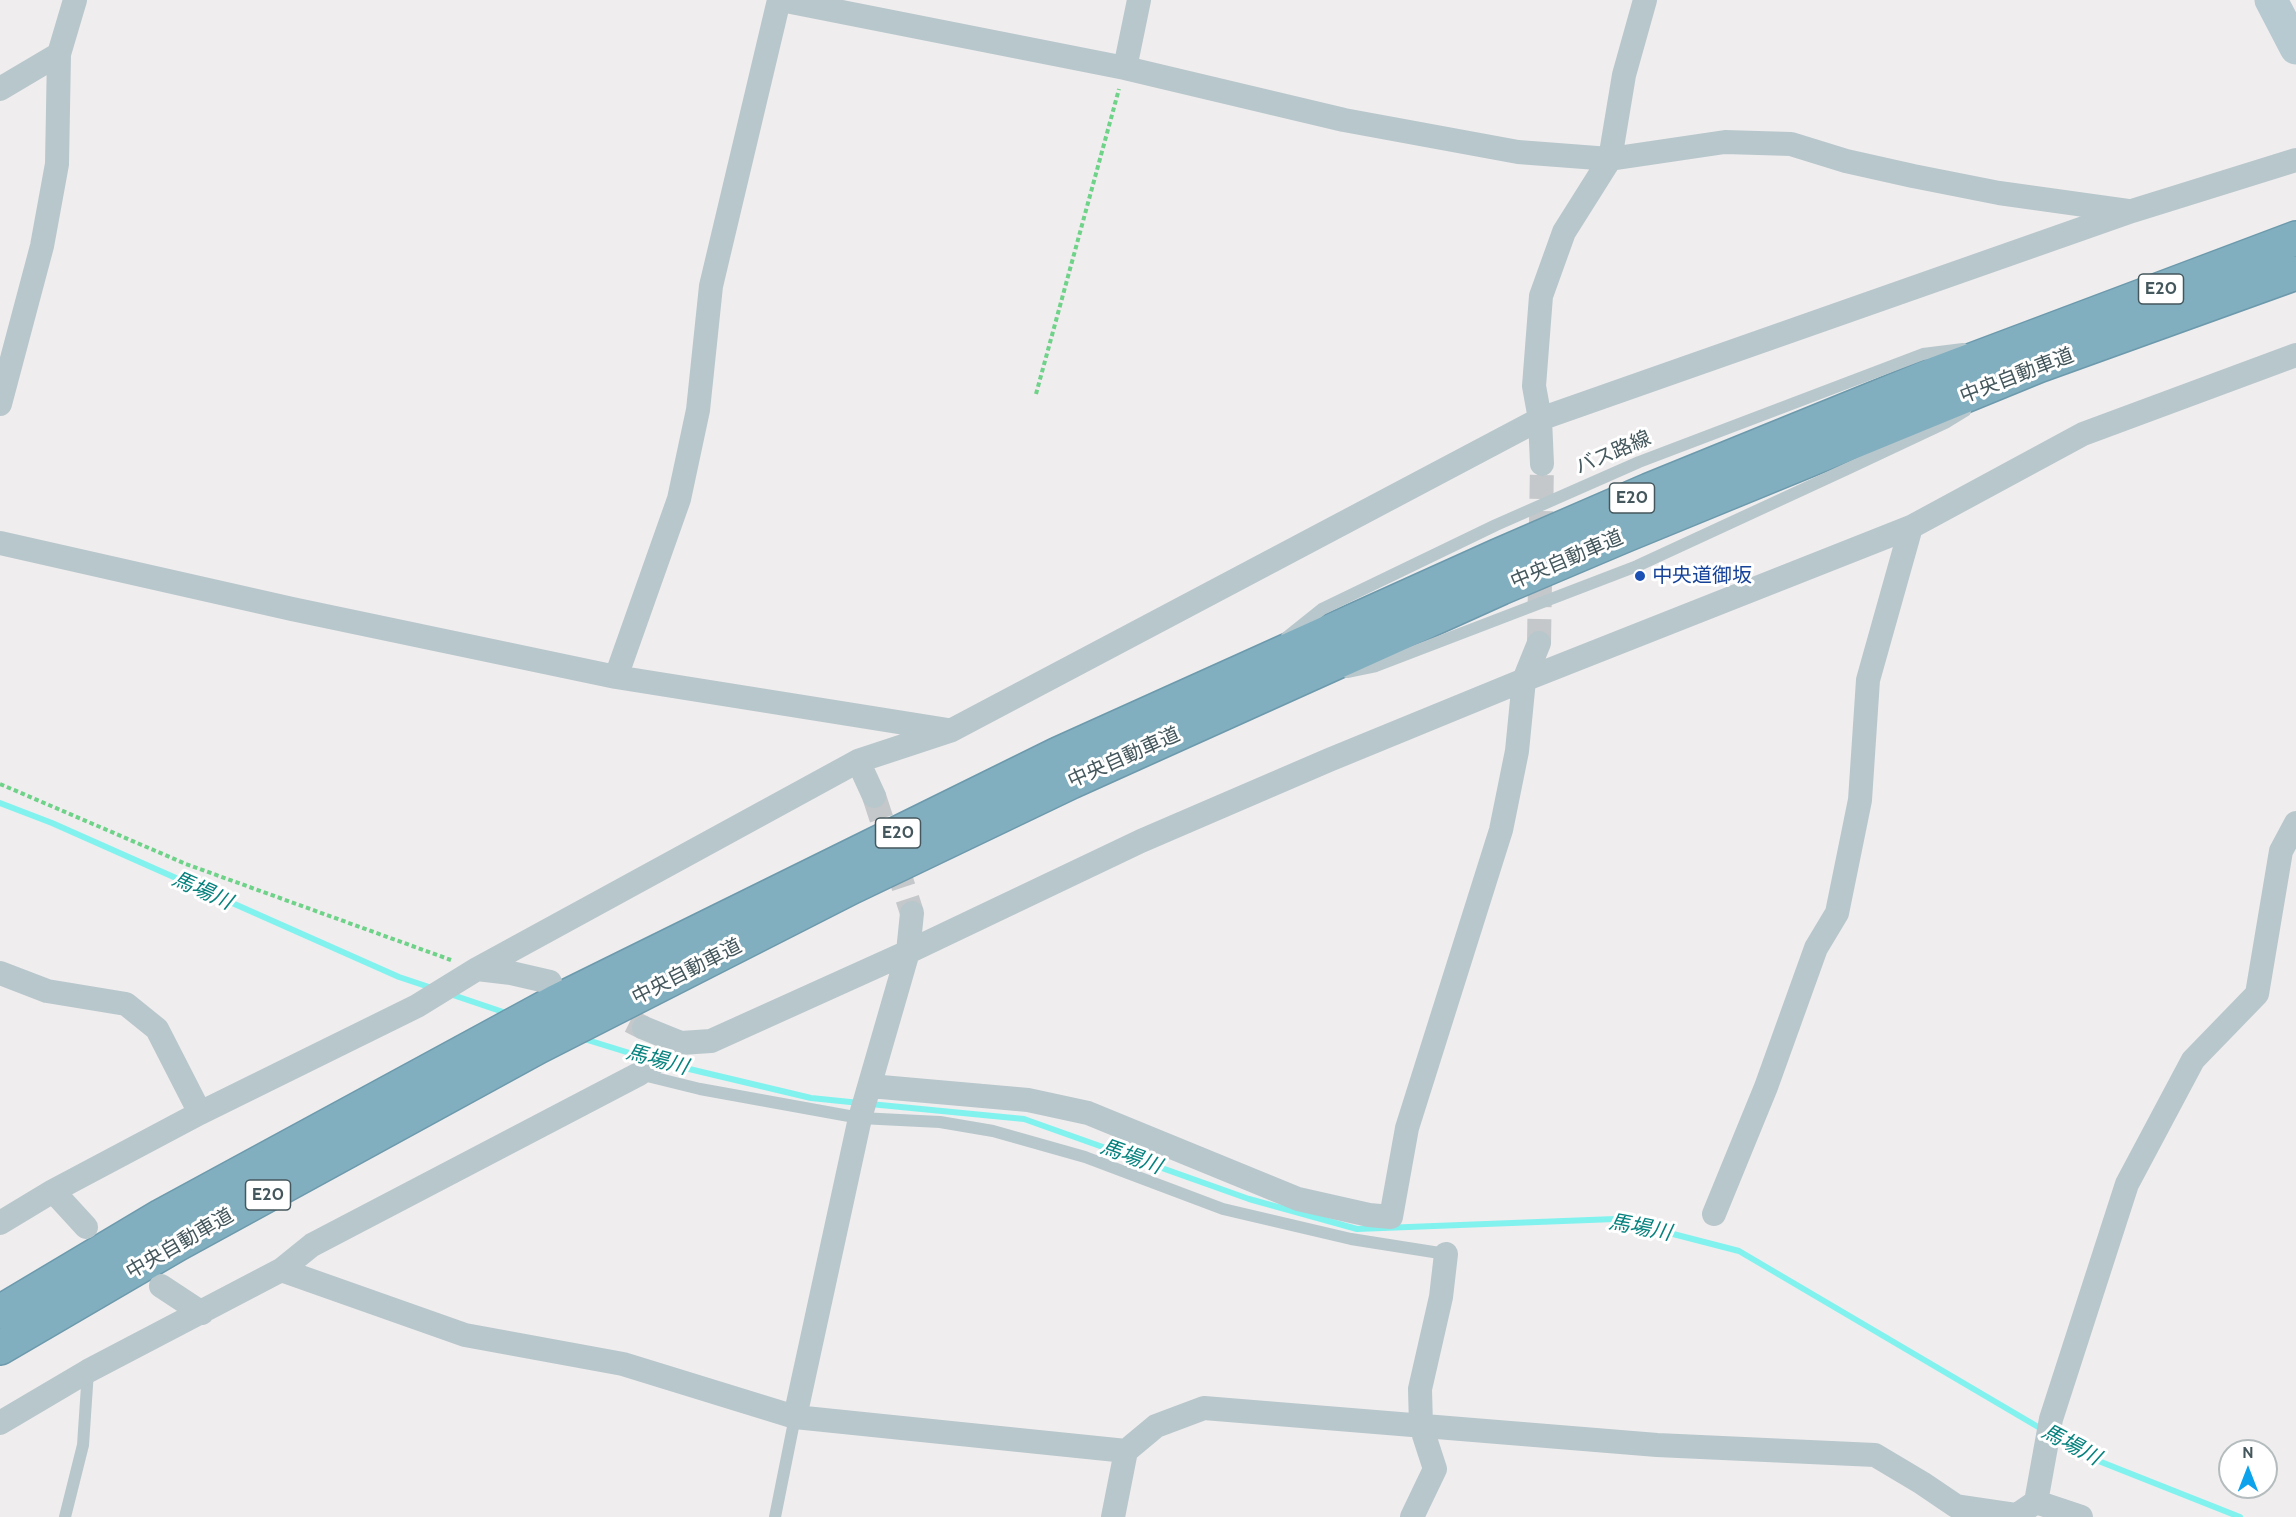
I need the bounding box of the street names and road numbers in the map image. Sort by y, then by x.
road number: E20 [2138,274,2184,304]
street label: 中央自動車道 [1957,343,2077,409]
street label: バス路線 [1571,426,1655,480]
road number: E20 [1610,483,1654,513]
street label: 中央自動車道 [1507,526,1627,594]
street label: 中央自動車道 [1064,723,1184,793]
road number: E20 [876,818,920,848]
street label: 中央自動車道 [628,934,746,1010]
road number: E20 [246,1180,290,1210]
street label: 中央自動車道 [122,1204,238,1284]

